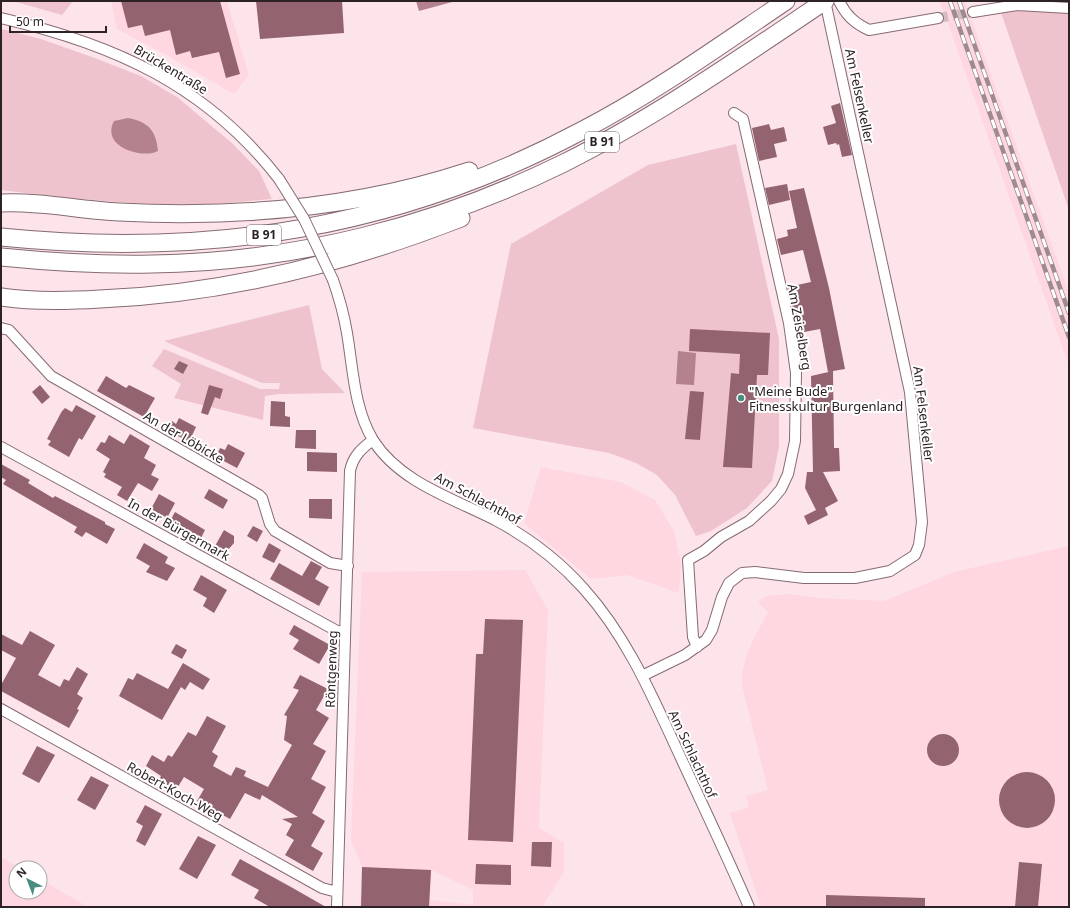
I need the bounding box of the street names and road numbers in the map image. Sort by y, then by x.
street label: Brückentraße [131,40,211,98]
street label: Am Felsenkeller [841,47,879,146]
road number: B 91 [585,132,619,152]
road number: B 91 [247,225,281,245]
street label: Am Zeiselberg [784,282,816,372]
street label: Am Felsenkeller [909,365,939,464]
street label: An der Löbicke [140,407,228,467]
street label: Am Schlachthof [432,468,526,529]
street label: In der Bürgermark [125,493,233,565]
street label: Röntgenweg [321,630,341,708]
street label: Am Schlachthof [665,707,722,802]
street label: Robert-Koch-Weg [124,757,226,825]

